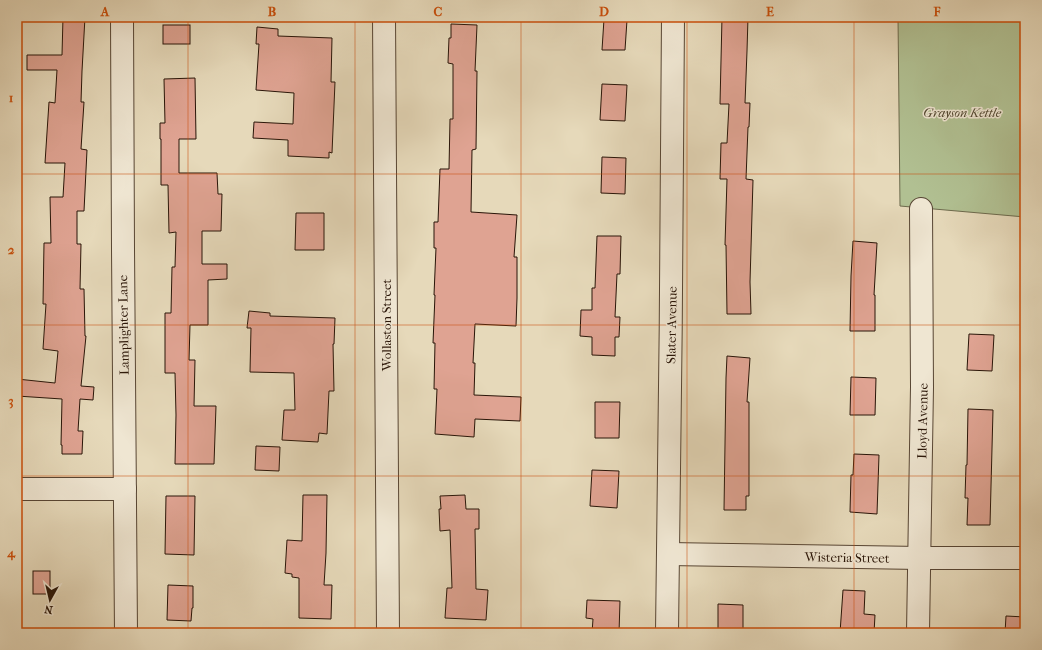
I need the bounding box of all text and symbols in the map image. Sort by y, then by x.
text: A [100,4,110,19]
text: B [268,4,277,19]
text: C [434,4,443,19]
text: D [599,4,609,19]
text: E [766,4,774,19]
text: F [933,4,941,19]
text: 1 [9,90,14,105]
park label: Grayson Kettle [923,105,1002,120]
text: 2 [8,242,15,257]
street label: Lamplighter Lane [115,274,132,375]
street label: Wollaston Street [379,279,394,372]
street label: Slater Avenue [663,285,680,364]
street label: Lloyd Avenue [914,382,931,459]
text: 3 [8,393,14,409]
text: 4 [6,545,16,561]
street label: Wisteria Street [803,549,890,566]
north arrow [30,580,70,620]
text: N [43,602,54,616]

